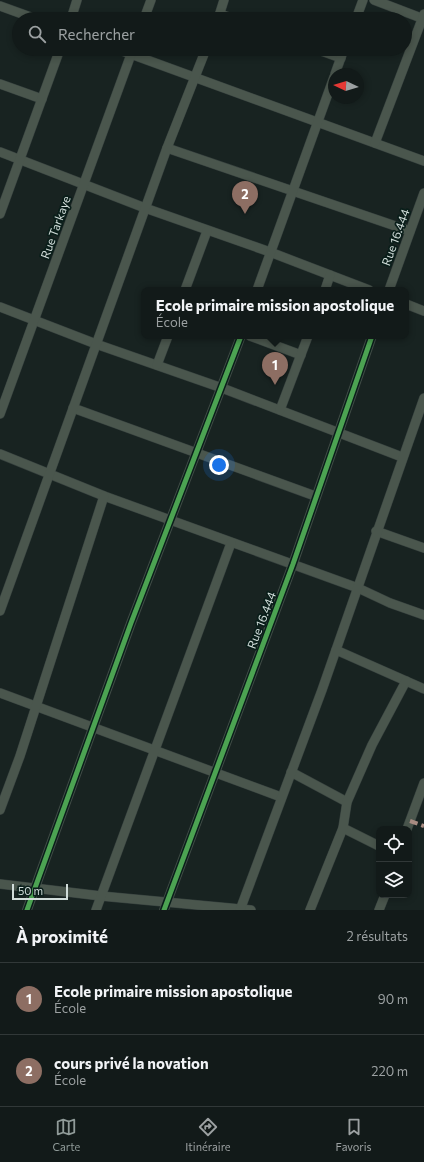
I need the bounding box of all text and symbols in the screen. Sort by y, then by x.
search box [12,12,412,56]
icon: search [26,23,48,45]
text: Rechercher [58,25,135,43]
north arrow [328,68,364,104]
pin: 2 [232,181,258,214]
street label: Rue Tarkaye [37,194,73,260]
street label: Rue 16.444 [378,207,412,267]
popup [141,287,409,339]
text: Ecole primaire mission apostolique [156,296,394,314]
text: École [156,314,188,330]
pin: 1 [262,352,288,385]
your location [209,455,229,475]
street label: Rue 16.444 [244,590,278,650]
map controls [376,826,412,898]
button: locate [376,826,412,862]
button: layers [376,862,412,898]
scale bar [12,882,68,901]
text: 50 m [18,884,43,897]
text: À proximité [16,926,108,947]
text: 2 résultats [347,928,408,944]
text: Ecole primaire mission apostolique [54,982,292,1000]
text: 1 [26,991,32,1007]
text: 90 m [378,991,408,1007]
text: École [54,1000,86,1016]
text: cours privé la novation [54,1054,209,1072]
text: 2 [25,1063,33,1079]
text: 220 m [371,1063,408,1079]
text: École [54,1072,86,1088]
tab: Carte [52,1116,80,1153]
tab: Itinéraire [185,1116,231,1153]
tab: Favoris [336,1116,372,1153]

